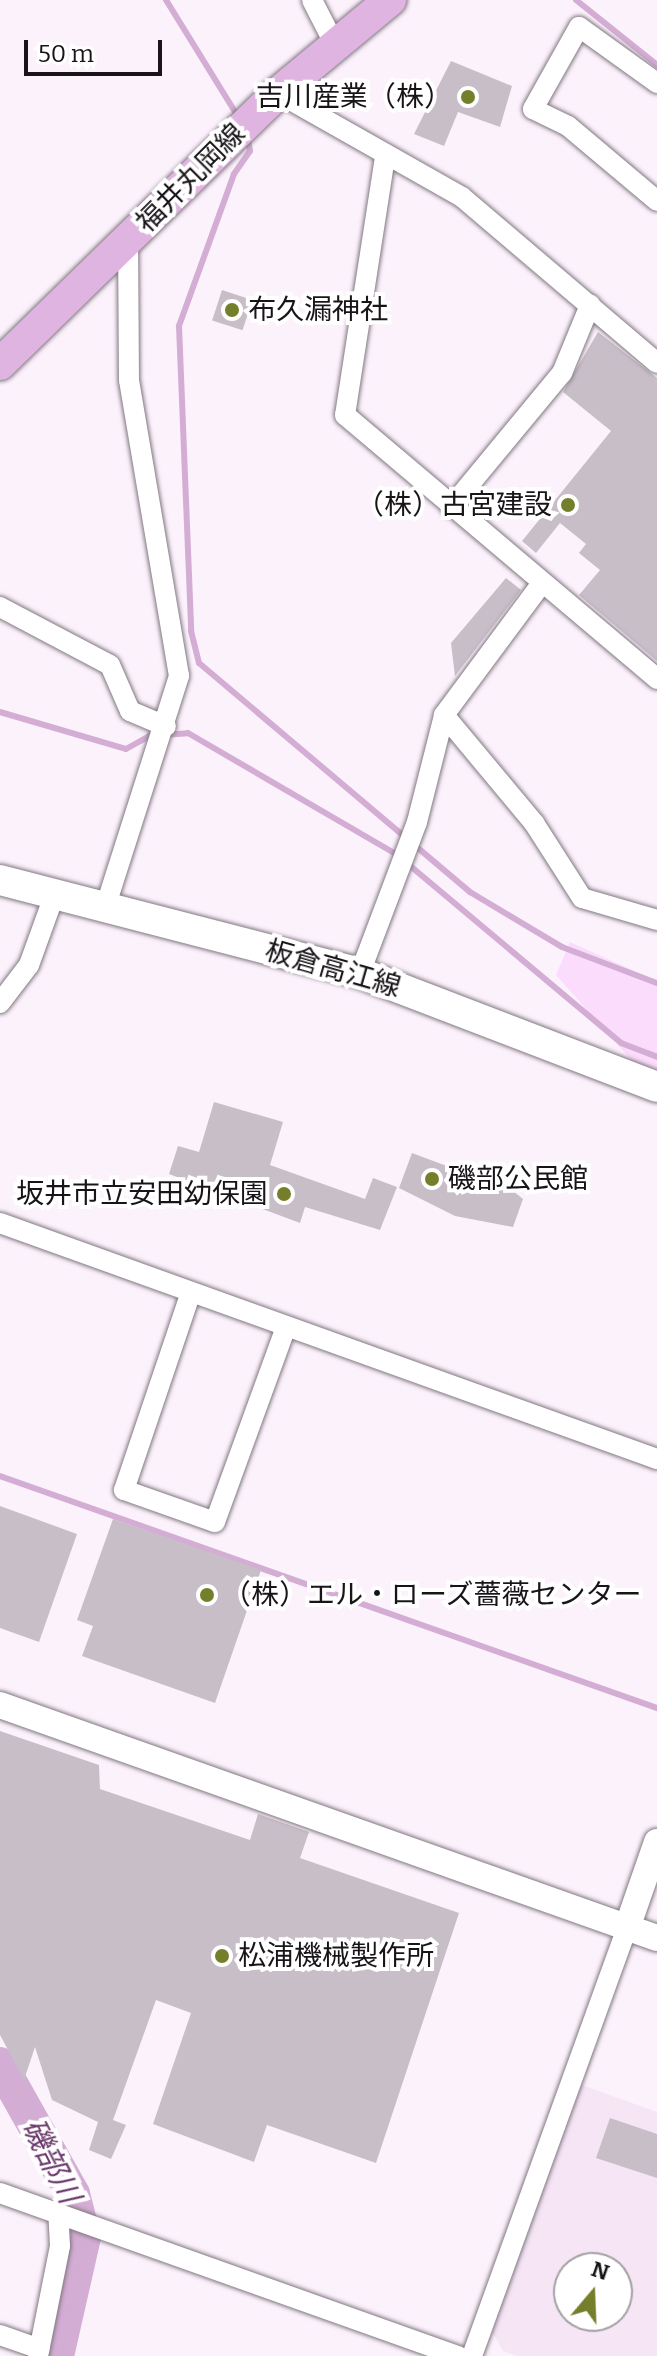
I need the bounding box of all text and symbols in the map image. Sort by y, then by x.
scale bar [28,24,166,74]
text: 50 m [38,40,94,68]
place label: 吉川産業（株） [256,80,452,114]
marker: 吉川産業（株） [459,88,477,106]
street label: 福井丸岡線 [130,117,252,239]
place label: 布久漏神社 [248,293,388,327]
marker: 布久漏神社 [223,301,241,319]
place label: （株）古宮建設 [356,488,552,522]
marker: （株）古宮建設 [559,496,577,514]
street label: 板倉高江線 [261,934,405,1004]
place label: 磯部公民館 [448,1162,588,1196]
marker: 磯部公民館 [423,1170,441,1188]
place label: 坂井市立安田幼保園 [16,1177,268,1211]
marker: 坂井市立安田幼保園 [275,1185,293,1203]
place label: （株）エル・ローズ薔薇センター [223,1578,643,1612]
marker: （株）エル・ローズ薔薇センター [198,1586,216,1604]
place label: 松浦機械製作所 [238,1939,434,1973]
marker: 松浦機械製作所 [213,1947,231,1965]
water label: 磯部川 [15,2113,87,2209]
north arrow [553,2252,633,2332]
text: N [588,2255,613,2286]

